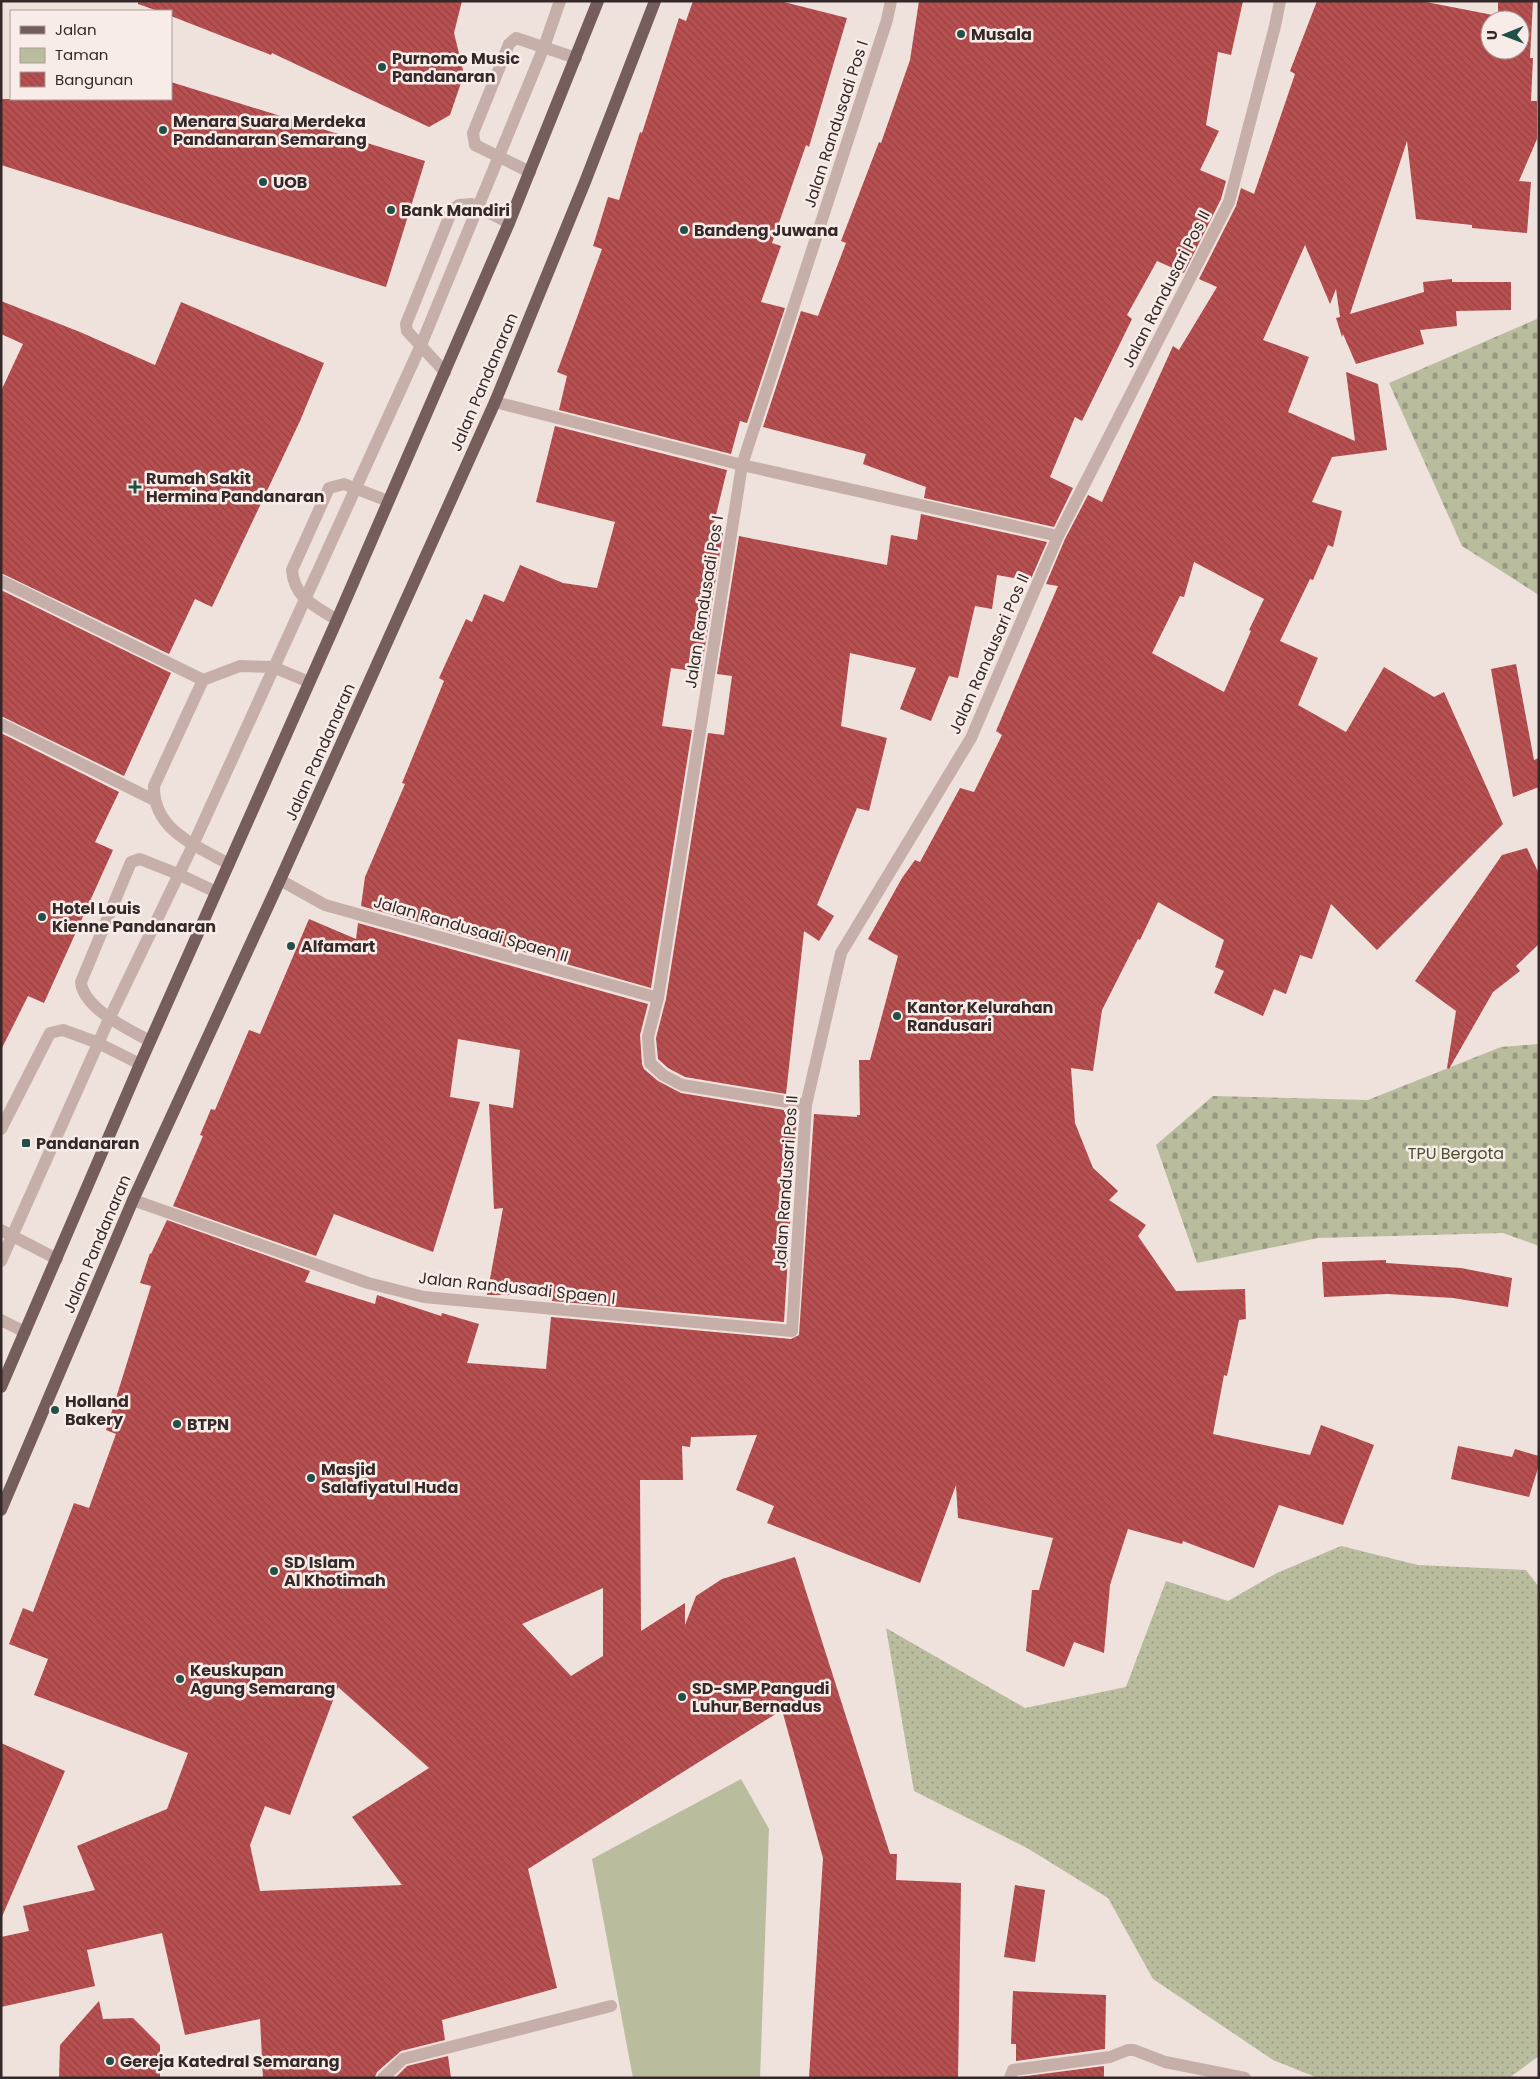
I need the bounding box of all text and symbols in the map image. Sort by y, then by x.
legend [10,10,172,100]
north arrow [1480,10,1530,60]
text: Jalan [55,19,97,40]
place label: Musala [971,23,1032,46]
marker: Musala [955,28,967,40]
text: U [1482,30,1502,40]
street label: Jalan Randusadi Pos I [798,37,874,211]
text: Taman [55,44,108,65]
place label: Purnomo Music Pandanaran [392,47,520,88]
marker: Purnomo Music Pandanaran [376,61,388,73]
text: Bangunan [55,69,133,90]
place label: Menara Suara Merdeka Pandanaran Semarang [173,110,367,151]
marker: Menara Suara Merdeka Pandanaran Semarang [157,124,169,136]
place label: UOB [273,171,307,194]
marker: UOB [257,176,269,188]
place label: Bank Mandiri [401,199,510,222]
marker: Bank Mandiri [385,204,397,216]
street label: Jalan Randusari Pos II [1116,206,1216,372]
place label: Bandeng Juwana [694,219,838,242]
marker: Bandeng Juwana [678,224,690,236]
street label: Jalan Pandanaran [444,309,524,455]
place label: Rumah Sakit Hermina Pandanaran [146,467,325,508]
marker: Rumah Sakit Hermina Pandanaran [128,480,142,494]
street label: Jalan Randusadi Pos I [679,514,729,690]
street label: Jalan Randusari Pos II [943,570,1035,738]
street label: Jalan Pandanaran [279,679,361,825]
street label: Jalan Randusadi Spaen II [371,890,571,968]
place label: Hotel Louis Kienne Pandanaran [52,897,216,938]
marker: Hotel Louis Kienne Pandanaran [36,911,48,923]
place label: Alfamart [301,935,375,958]
marker: Alfamart [285,940,297,952]
place label: Kantor Kelurahan Randusari [907,996,1053,1037]
marker: Kantor Kelurahan Randusari [891,1010,903,1022]
street label: Jalan Randusari Pos II [768,1095,804,1269]
place label: Pandanaran [36,1132,140,1155]
marker: Pandanaran [20,1137,32,1149]
park label: TPU Bergota [1408,1142,1504,1165]
street label: Jalan Pandanaran [57,1171,137,1317]
street label: Jalan Randusadi Spaen I [417,1266,617,1310]
place label: Holland Bakery [65,1390,129,1431]
marker: Holland Bakery [49,1404,61,1416]
place label: BTPN [187,1413,229,1436]
marker: BTPN [171,1418,183,1430]
place label: Masjid Salafiyatul Huda [321,1458,458,1499]
marker: Masjid Salafiyatul Huda [305,1472,317,1484]
place label: SD Islam Al Khotimah [284,1551,386,1592]
marker: SD Islam Al Khotimah [268,1565,280,1577]
place label: Keuskupan Agung Semarang [190,1659,335,1700]
marker: Keuskupan Agung Semarang [174,1673,186,1685]
place label: SD-SMP Pangudi Luhur Bernadus [692,1677,830,1718]
marker: SD-SMP Pangudi Luhur Bernadus [676,1691,688,1703]
place label: Gereja Katedral Semarang [120,2050,340,2073]
marker: Gereja Katedral Semarang [104,2055,116,2067]

